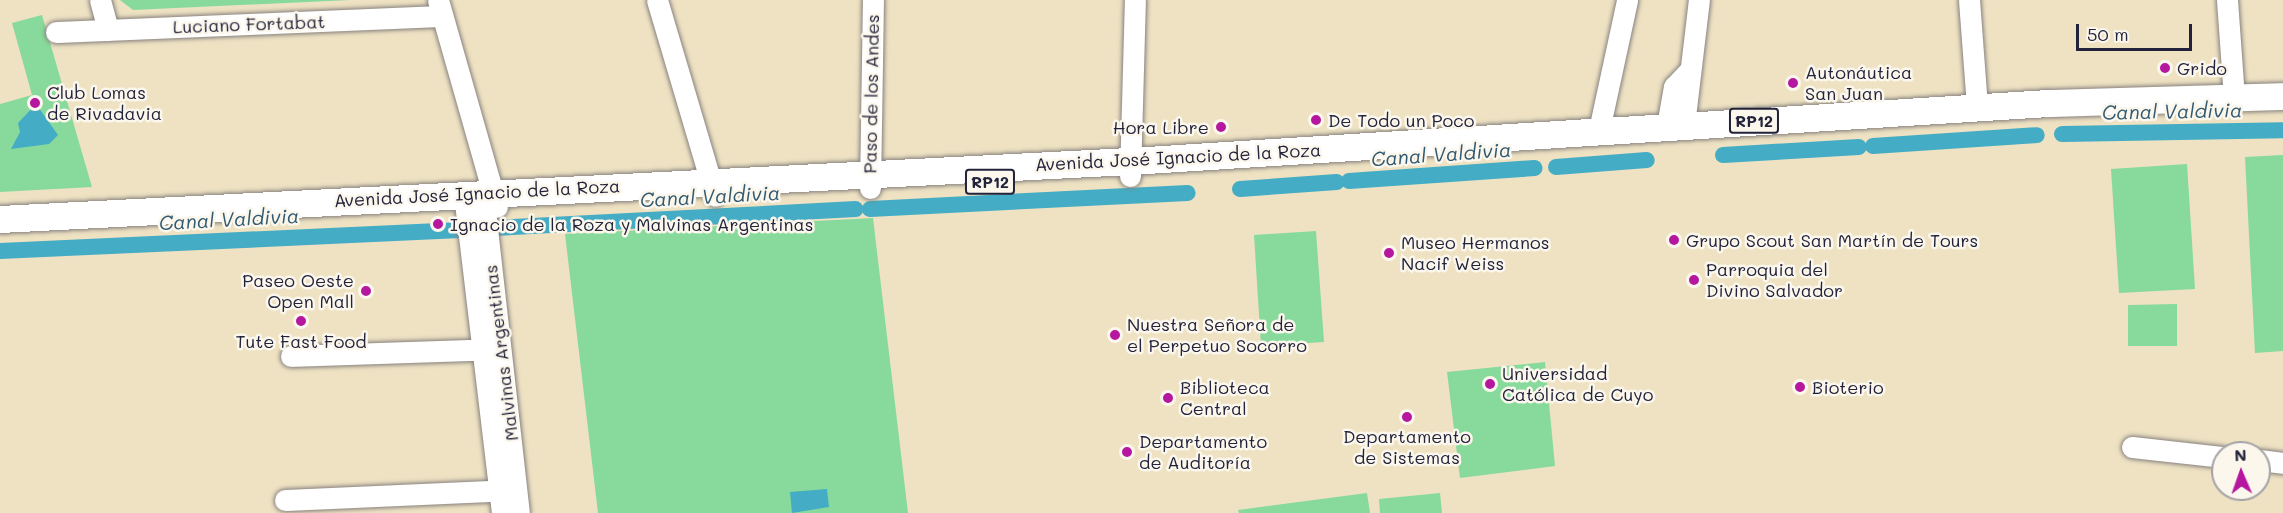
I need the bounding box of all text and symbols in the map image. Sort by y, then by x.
street label: Luciano Fortabat [172,11,326,37]
scale bar [2079,12,2194,50]
street label: Paso de los Andes [859,14,883,174]
text: 50 m [2087,22,2129,46]
place label: Grido [2177,57,2227,79]
marker: Grido [2158,61,2172,75]
place label: Autonáutica San Juan [1805,62,1912,104]
marker: Autonáutica San Juan [1786,76,1800,90]
place label: Club Lomas de Rivadavia [47,82,162,124]
marker: Club Lomas de Rivadavia [28,96,42,110]
water label: Canal Valdivia [2102,98,2242,124]
road number: RP12 [1728,108,1780,134]
place label: De Todo un Poco [1328,109,1474,131]
marker: De Todo un Poco [1309,113,1323,127]
place label: Hora Libre [1113,116,1209,138]
marker: Hora Libre [1214,120,1228,134]
water label: Canal Valdivia [1370,137,1512,171]
street label: Avenida José Ignacio de la Roza [1034,139,1322,175]
road number: RP12 [964,169,1016,195]
street label: Avenida José Ignacio de la Roza [333,175,621,211]
water label: Canal Valdivia [639,180,781,212]
water label: Canal Valdivia [158,203,300,235]
place label: Ignacio de la Roza y Malvinas Argentinas [450,213,813,235]
marker: Ignacio de la Roza y Malvinas Argentinas [431,217,445,231]
place label: Grupo Scout San Martín de Tours [1686,229,1978,251]
place label: Museo Hermanos Nacif Weiss [1401,232,1549,274]
marker: Grupo Scout San Martín de Tours [1667,233,1681,247]
marker: Museo Hermanos Nacif Weiss [1382,246,1396,260]
place label: Parroquia del Divino Salvador [1706,259,1843,302]
street label: Malvinas Argentinas [479,264,523,442]
place label: Paseo Oeste Open Mall [242,270,354,312]
marker: Parroquia del Divino Salvador [1687,273,1701,287]
marker: Paseo Oeste Open Mall [359,284,373,298]
marker: Tute Fast Food [294,314,308,328]
place label: Nuestra Señora de el Perpetuo Socorro [1127,314,1307,356]
marker: Nuestra Señora de el Perpetuo Socorro [1108,328,1122,342]
place label: Tute Fast Food [235,330,367,352]
place label: Universidad Católica de Cuyo [1502,363,1653,406]
place label: Bioterio [1812,376,1884,398]
place label: Biblioteca Central [1180,377,1270,420]
marker: Universidad Católica de Cuyo [1483,377,1497,391]
marker: Bioterio [1793,380,1807,394]
marker: Biblioteca Central [1161,391,1175,405]
marker: Departamento de Sistemas [1400,410,1414,424]
place label: Departamento de Sistemas [1343,426,1471,468]
place label: Departamento de Auditoría [1139,431,1267,474]
north arrow [2211,441,2271,501]
text: N [2234,444,2247,465]
marker: Departamento de Auditoría [1120,445,1134,459]

